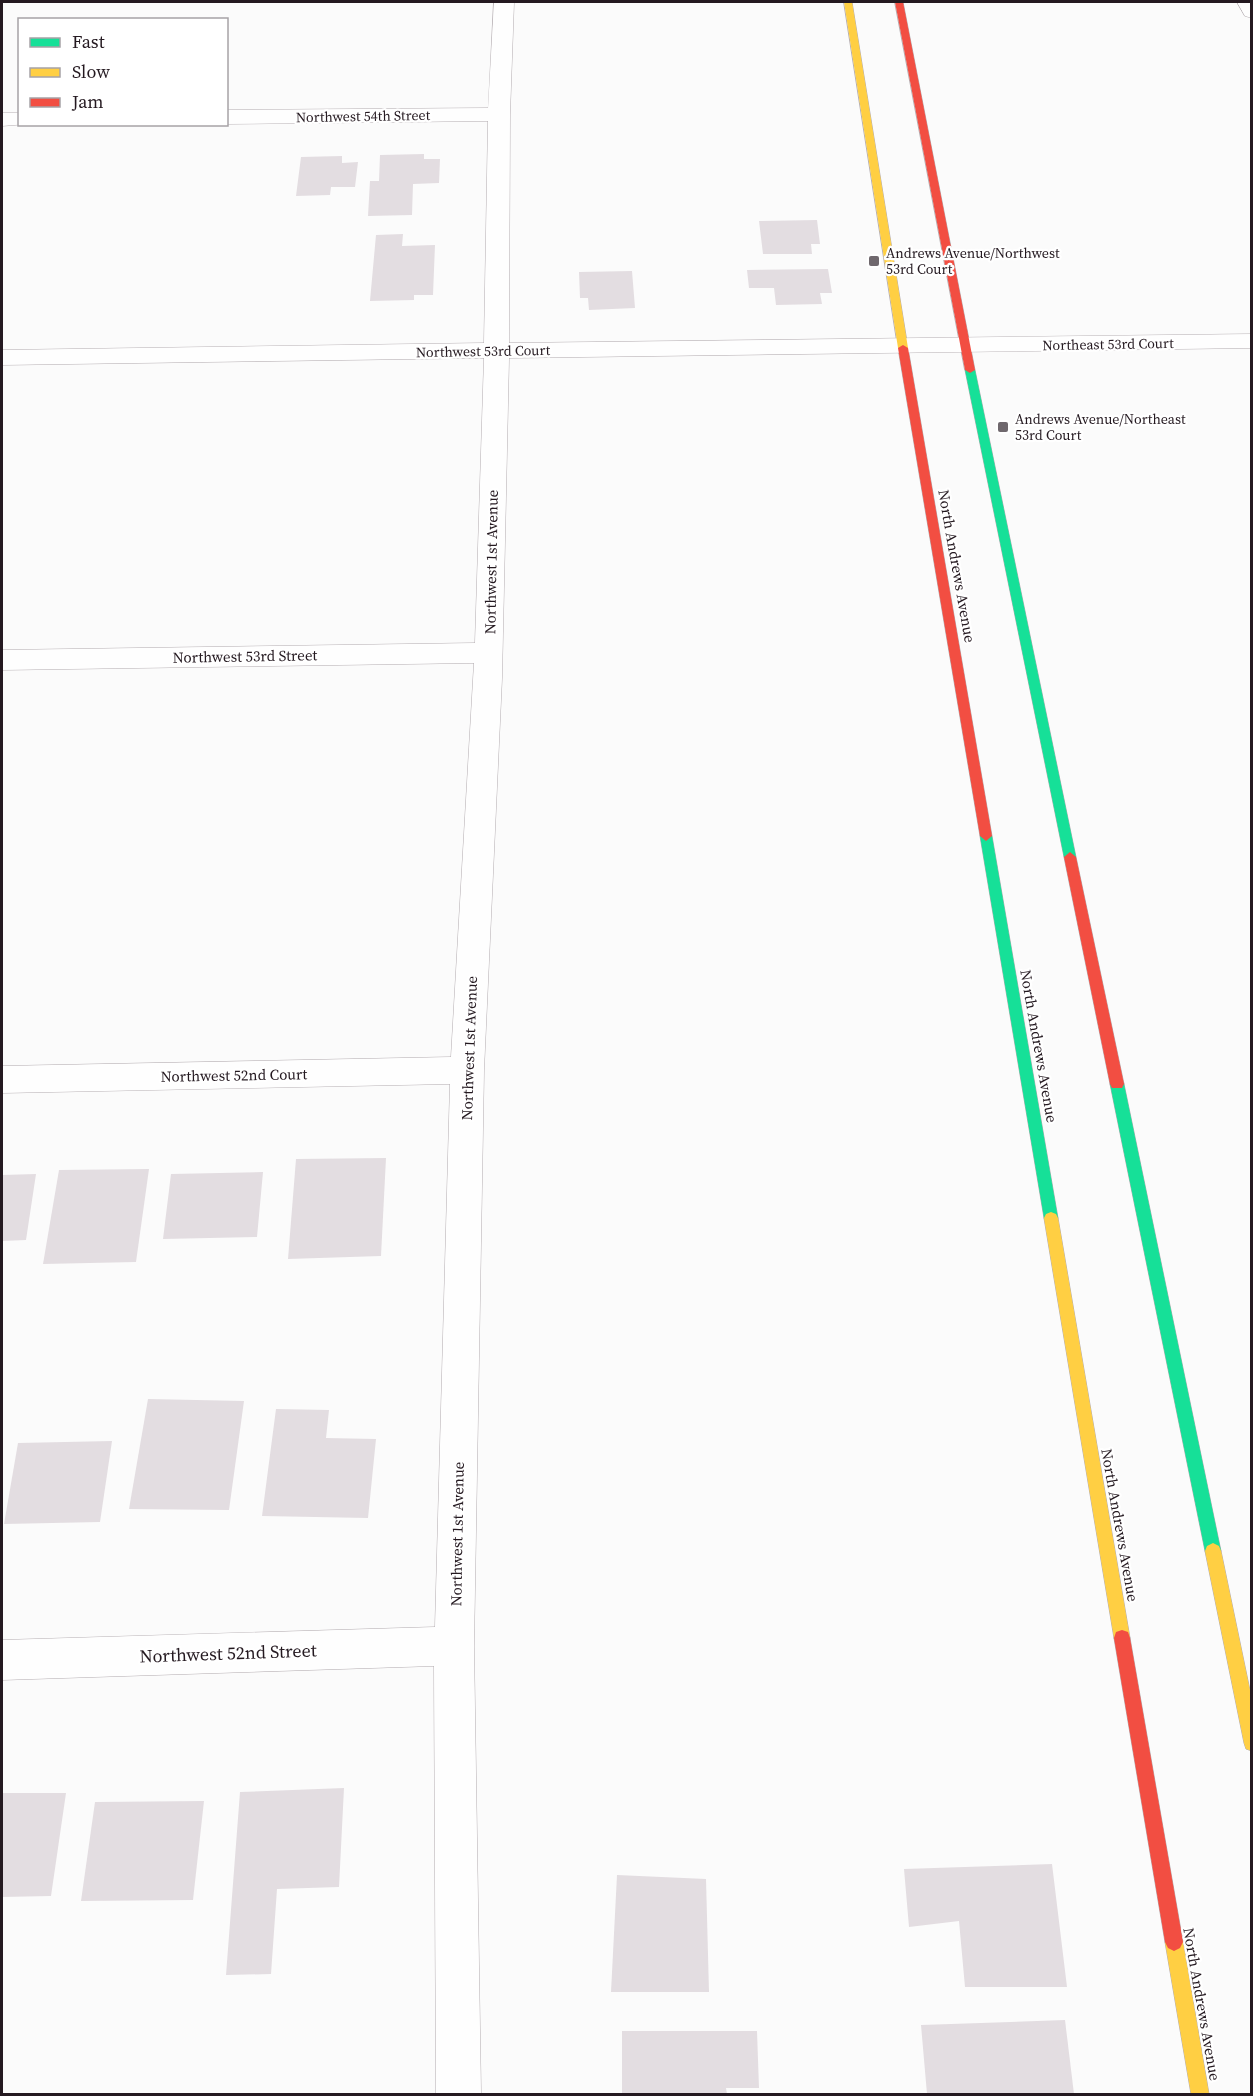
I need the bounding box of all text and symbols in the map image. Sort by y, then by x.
legend [18,18,228,126]
text: Fast [72,29,105,54]
text: Slow [72,59,110,84]
text: Jam [71,89,104,114]
street label: Northwest 54th Street [296,105,431,127]
place label: Andrews Avenue/Northwest 53rd Court [886,243,1060,279]
marker: Andrews Avenue/Northwest 53rd Court [867,254,881,268]
street label: Northeast 53rd Court [1042,333,1174,355]
street label: Northwest 53rd Court [416,340,551,362]
place label: Andrews Avenue/Northeast 53rd Court [1015,409,1186,445]
marker: Andrews Avenue/Northeast 53rd Court [996,420,1010,434]
street label: North Andrews Avenue [933,488,981,644]
street label: Northwest 1st Avenue [479,489,503,634]
street label: Northwest 53rd Street [172,644,318,668]
street label: North Andrews Avenue [1015,968,1063,1124]
street label: Northwest 1st Avenue [456,975,482,1121]
street label: Northwest 52nd Court [160,1063,308,1087]
street label: North Andrews Avenue [1096,1447,1144,1603]
street label: Northwest 1st Avenue [445,1461,469,1606]
street label: Northwest 52nd Street [139,1637,317,1669]
street label: North Andrews Avenue [1178,1926,1226,2082]

